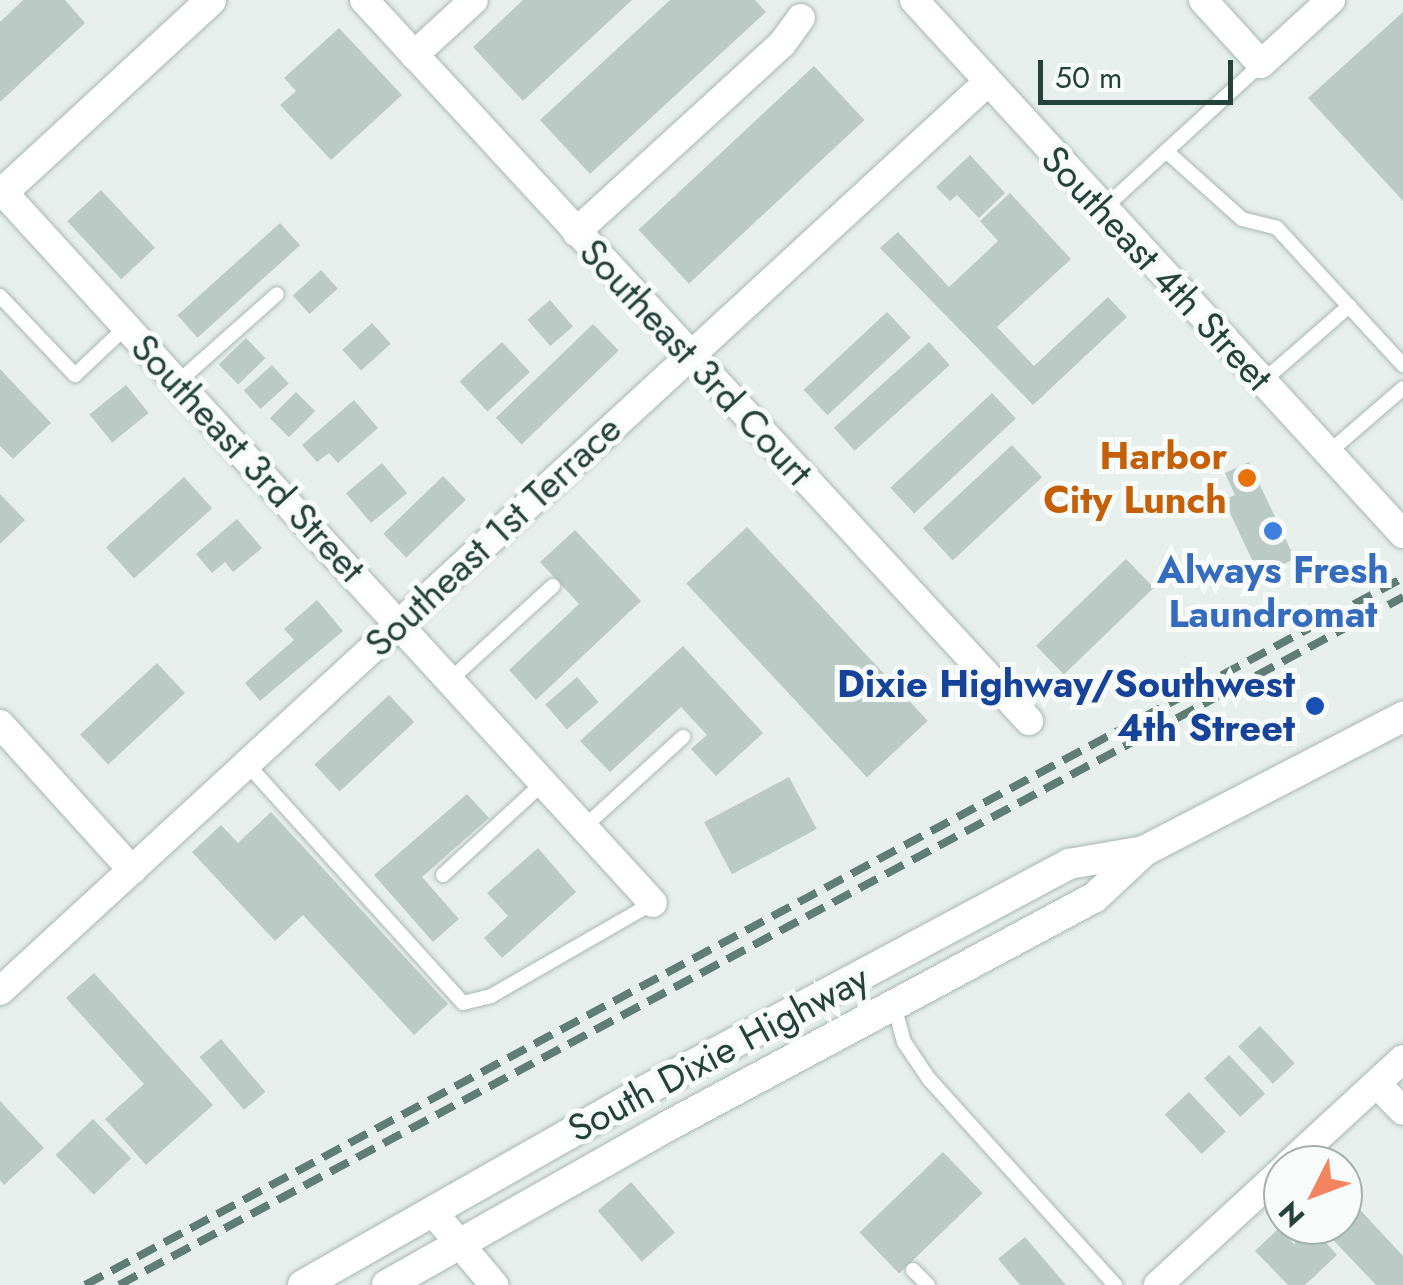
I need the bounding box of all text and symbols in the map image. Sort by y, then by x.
scale bar [1043,40,1238,102]
text: 50 m [1055,56,1122,99]
street label: Southeast 4th Street [1032,136,1282,400]
street label: Southeast 3rd Court [570,229,822,495]
street label: Southeast 3rd Street [122,325,374,591]
street label: Southeast 1st Terrace [356,406,630,666]
place label: Harbor City Lunch [1043,433,1227,522]
marker: Harbor City Lunch [1236,467,1258,489]
marker: Always Fresh Laundromat [1262,520,1284,542]
place label: Always Fresh Laundromat [1157,547,1389,636]
place label: Dixie Highway/Southwest 4th Street [837,661,1295,751]
marker: Dixie Highway/Southwest 4th Street [1304,695,1326,717]
street label: South Dixie Highway [560,955,876,1151]
north arrow [1263,1145,1363,1245]
text: N [1269,1192,1314,1236]

